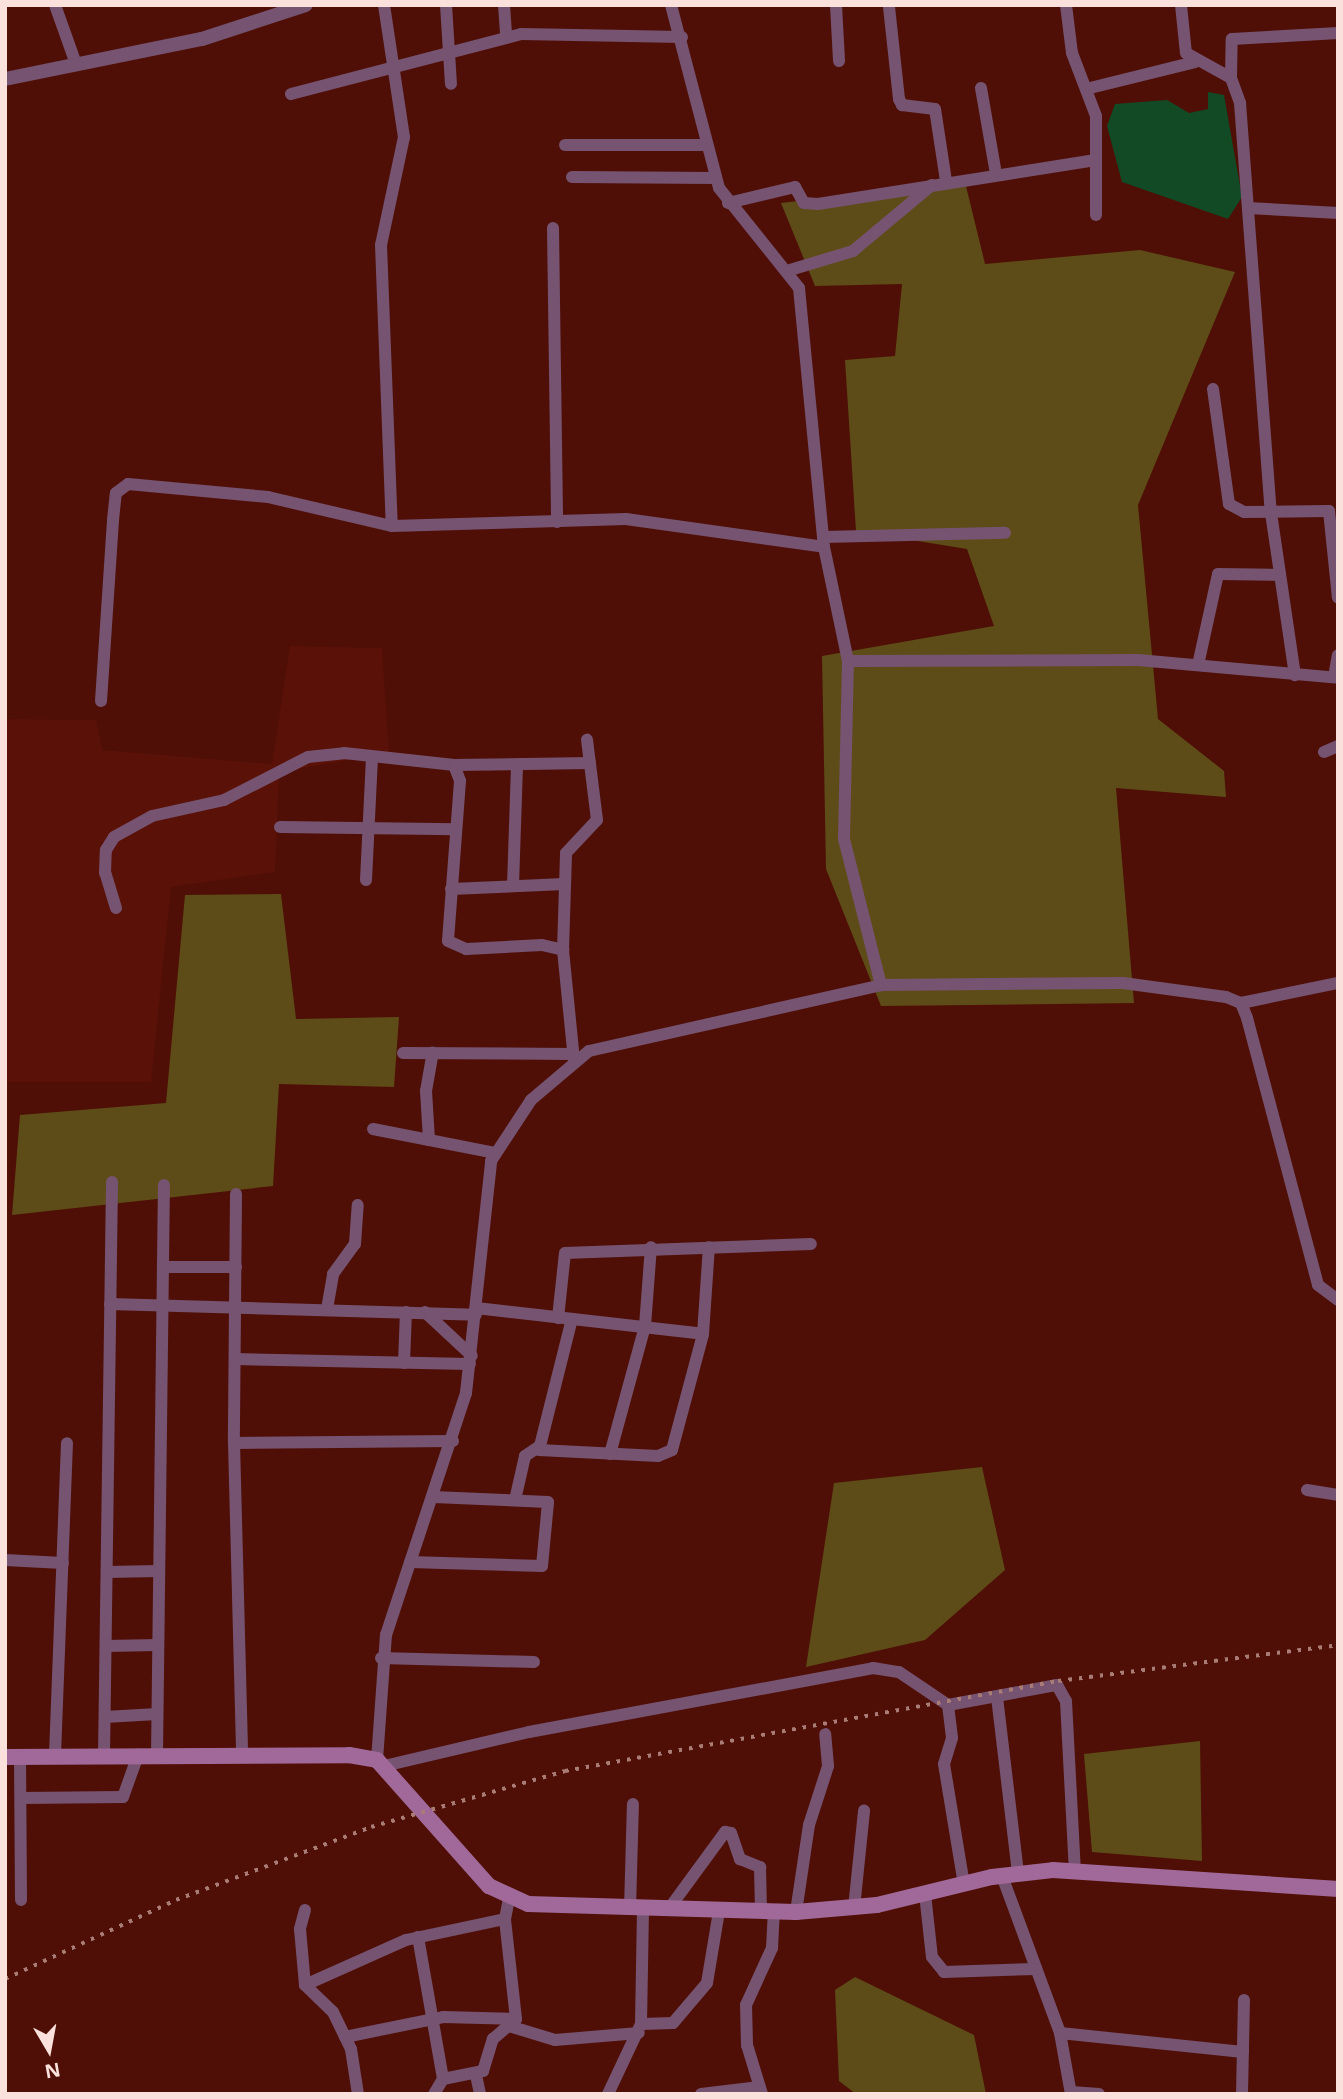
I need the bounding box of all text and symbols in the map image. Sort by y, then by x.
north arrow [14,2015,84,2085]
text: N [43,2057,63,2085]

